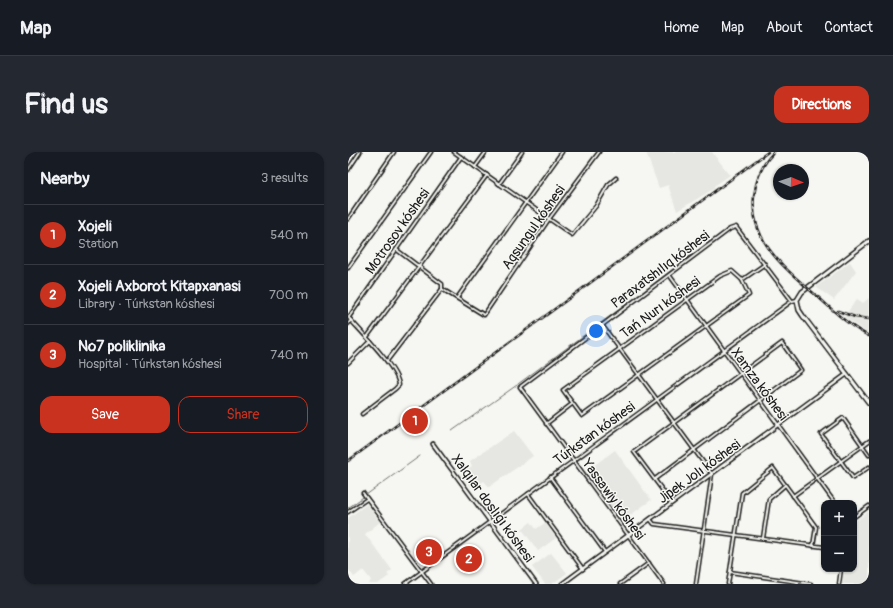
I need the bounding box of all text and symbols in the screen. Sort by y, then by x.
text: Map [20,16,51,40]
text: Home [664,19,699,36]
text: Map [721,19,744,36]
text: About [766,19,802,36]
text: Contact [824,19,873,36]
button: Directions [774,86,869,123]
text: Find us [24,87,108,122]
north arrow [773,164,809,200]
text: Nearby [40,168,89,189]
text: 3 results [261,170,308,186]
street label: Aqsungul kóshesi [498,181,569,273]
street label: Motrosov kóshesi [362,185,434,277]
text: Xojeli [78,217,112,236]
street label: Paraxatshılıq kóshesi [608,226,713,312]
text: 1 [50,227,56,243]
text: 540 m [270,227,308,243]
text: Station [78,236,118,252]
street label: Tań Nurı kóshesi [617,272,704,342]
text: Xojeli Axborot Kitapxanasi [78,277,241,296]
text: 2 [49,287,57,303]
text: 700 m [269,287,308,303]
text: Library · Túrkstan kóshesi [78,296,215,312]
your location [586,321,606,341]
text: №7 poliklinika [78,337,166,356]
street label: Xamza kóshesi [728,345,792,424]
text: 3 [49,347,57,363]
text: 740 m [270,347,308,363]
text: Hospital · Túrkstan kóshesi [78,356,222,372]
button: Save [40,396,170,433]
button: Share [178,396,308,433]
street label: Túrkstan kóshesi [550,398,639,469]
pin: 1 [402,406,428,436]
street label: Jipek Jolı kóshesi [655,435,744,507]
street label: Xalqılar doslıǵı kóshesi [448,451,538,566]
street label: Yassawiy kóshesi [578,455,649,544]
map controls [821,500,857,572]
button: + [821,500,857,536]
button: − [821,536,857,572]
pin: 3 [416,537,442,567]
pin: 2 [456,544,482,574]

